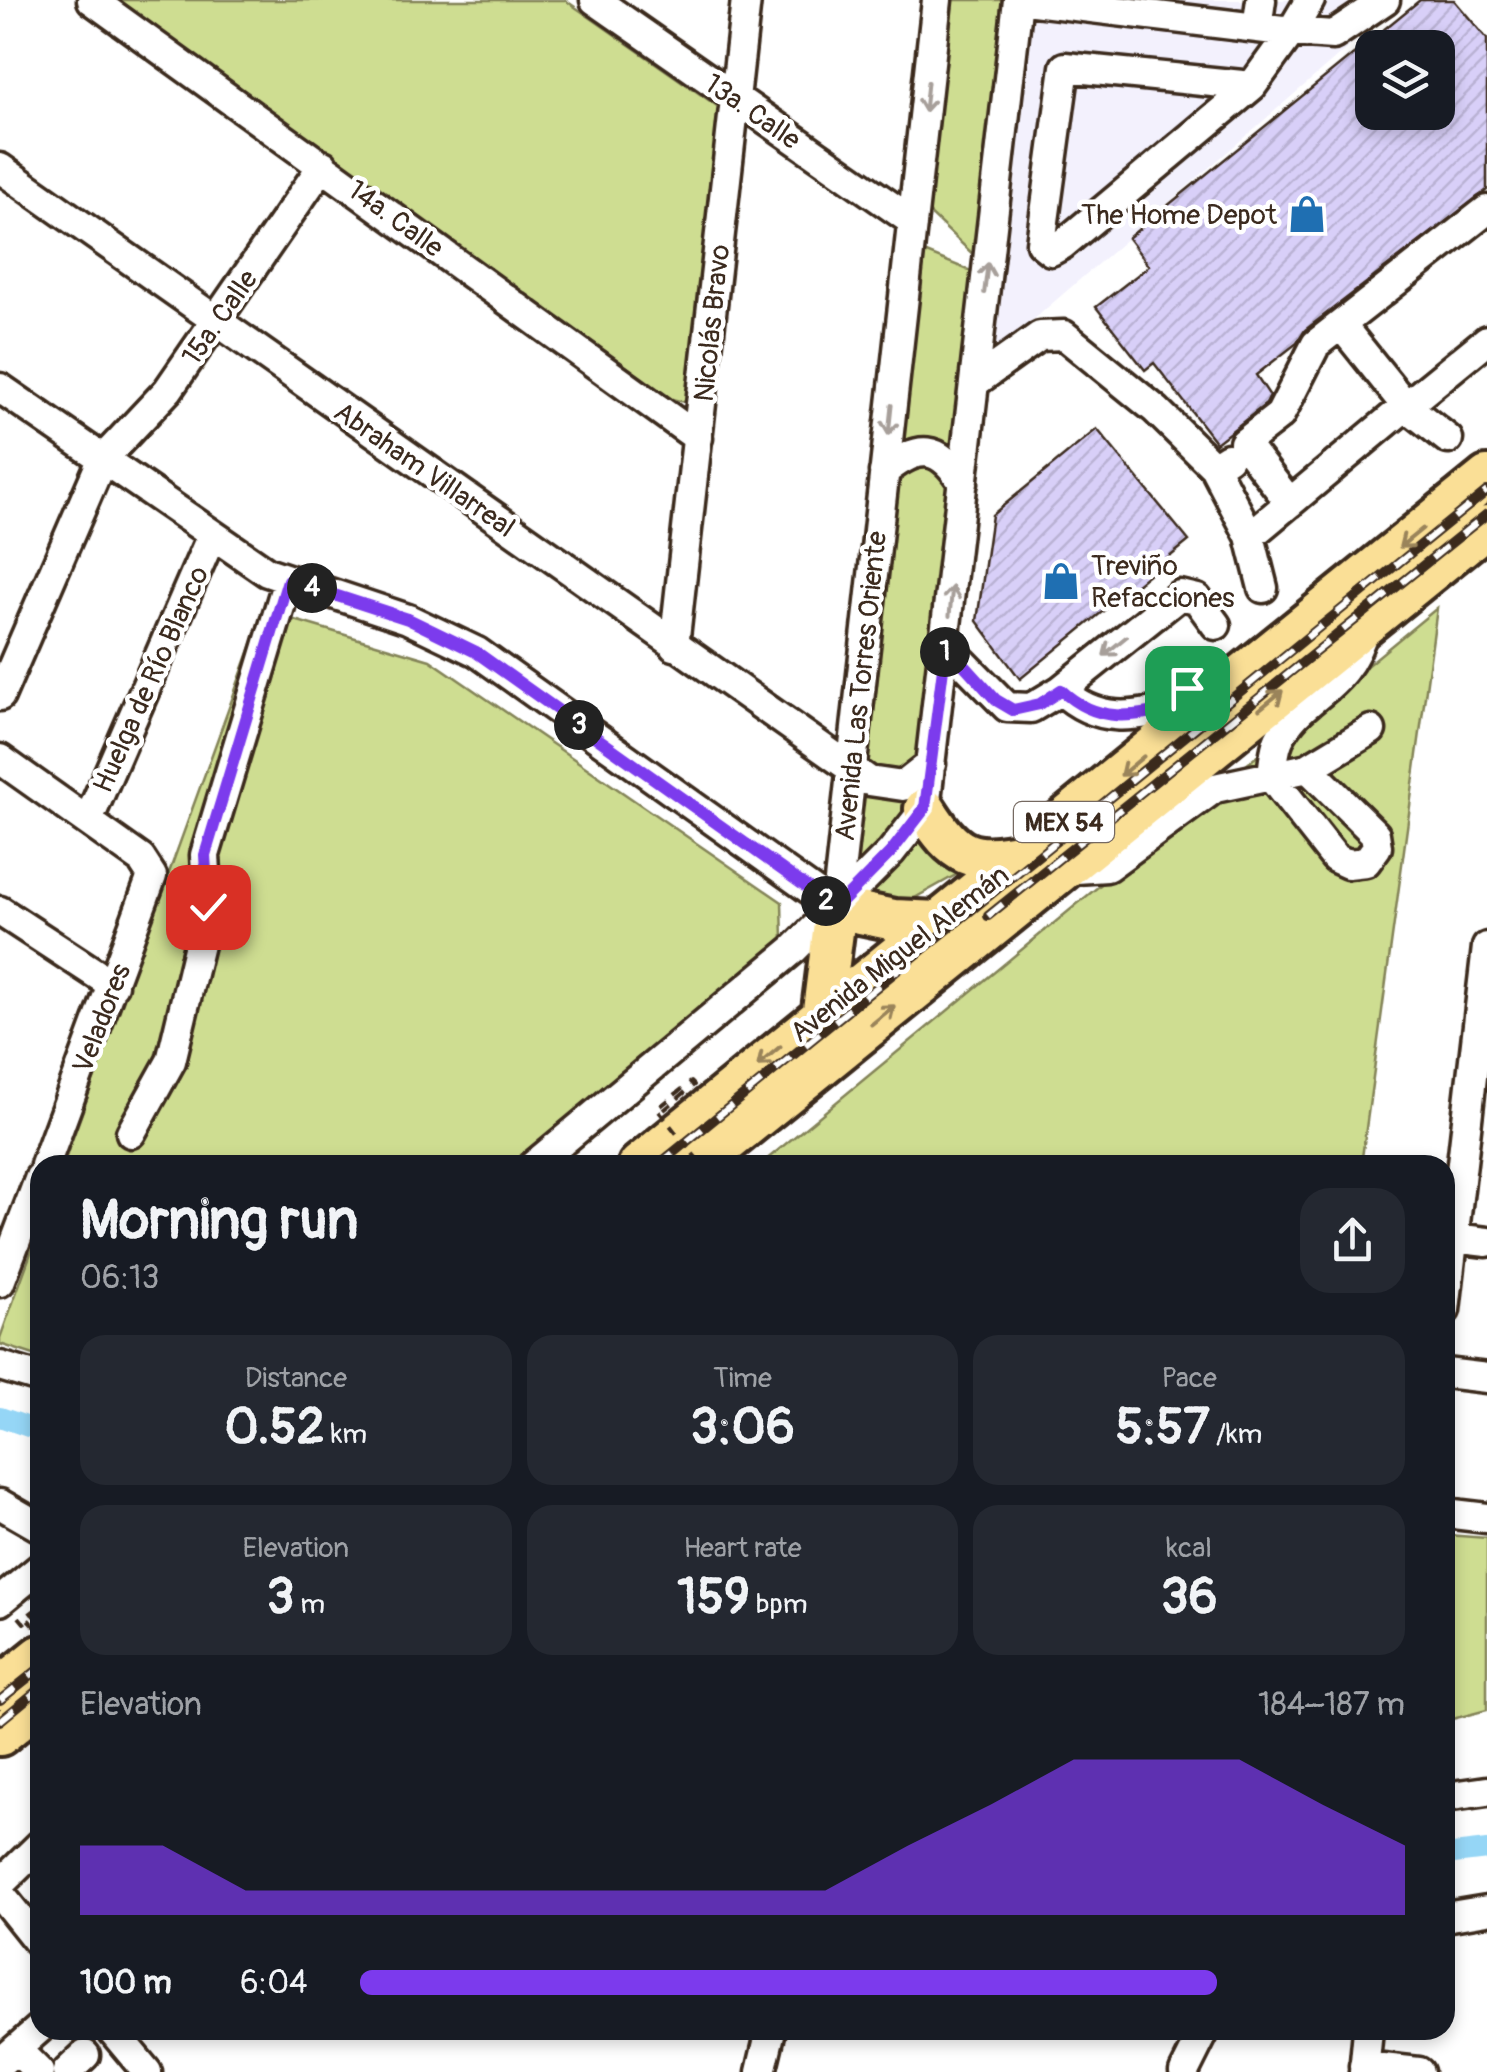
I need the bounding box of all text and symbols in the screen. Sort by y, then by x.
map controls [1355,30,1455,130]
button: layers [1355,30,1455,130]
street label: 13a. Calle [697,67,807,158]
one-way arrow [916,80,935,113]
street label: 14a. Calle [340,173,450,266]
shop icon: The Home Depot [1286,193,1328,235]
place label: The Home Depot [1081,198,1278,233]
street label: Nicolás Bravo [687,243,738,404]
street label: 15a. Calle [175,263,266,372]
one-way arrow [977,263,996,295]
street label: Abraham Villarreal [327,395,521,546]
one-way arrow [880,403,899,436]
one-way arrow [1399,527,1425,549]
street label: Avenida Las Torres Oriente [828,529,895,843]
place label: Treviño Refacciones [1091,549,1235,616]
shop icon: Treviño Refacciones [1040,560,1082,602]
street label: Huelga de Río Blanco [86,561,217,798]
pin: 4 [287,563,337,613]
text: 4 [304,570,320,605]
one-way arrow [941,586,960,618]
pin: 1 [920,627,970,677]
text: 1 [940,634,950,669]
one-way arrow [1102,635,1129,656]
pin [1145,646,1230,731]
icon: arrive [1160,661,1215,716]
one-way arrow [1257,690,1284,711]
pin: 3 [554,700,604,750]
text: 3 [571,707,587,742]
one-way arrow [1120,754,1146,776]
road number: MEX 54 [1014,802,1114,842]
street label: Avenida Miguel Alemán [784,858,1016,1050]
pin [166,865,251,950]
pin: 2 [801,876,851,926]
icon: check [181,880,236,935]
text: 2 [818,883,834,918]
street label: Veladores [66,959,139,1078]
one-way arrow [869,1004,895,1026]
one-way arrow [757,1044,782,1067]
text: Morning run [80,1186,358,1255]
button: share [1300,1188,1405,1293]
text: 06:13 [80,1258,159,1298]
text: Distance [245,1361,347,1396]
text: Time [713,1361,772,1396]
text: Pace [1161,1361,1217,1396]
text: 0.52 [224,1396,325,1459]
text: 3:06 [690,1396,795,1459]
text: 5:57 [1116,1396,1210,1459]
text: km [325,1417,367,1452]
text: /km [1210,1417,1262,1452]
text: Elevation [242,1531,349,1566]
text: Heart rate [683,1531,802,1566]
text: kcal [1166,1531,1212,1566]
text: 3 [266,1566,294,1629]
text: 159 [677,1566,750,1629]
text: 36 [1161,1566,1218,1629]
text: m [294,1587,325,1622]
text: bpm [750,1587,808,1622]
text: Elevation [80,1685,202,1725]
text: 184–187 m [1258,1685,1405,1725]
text: 100 m [80,1963,172,2003]
text: 6:04 [240,1963,308,2003]

